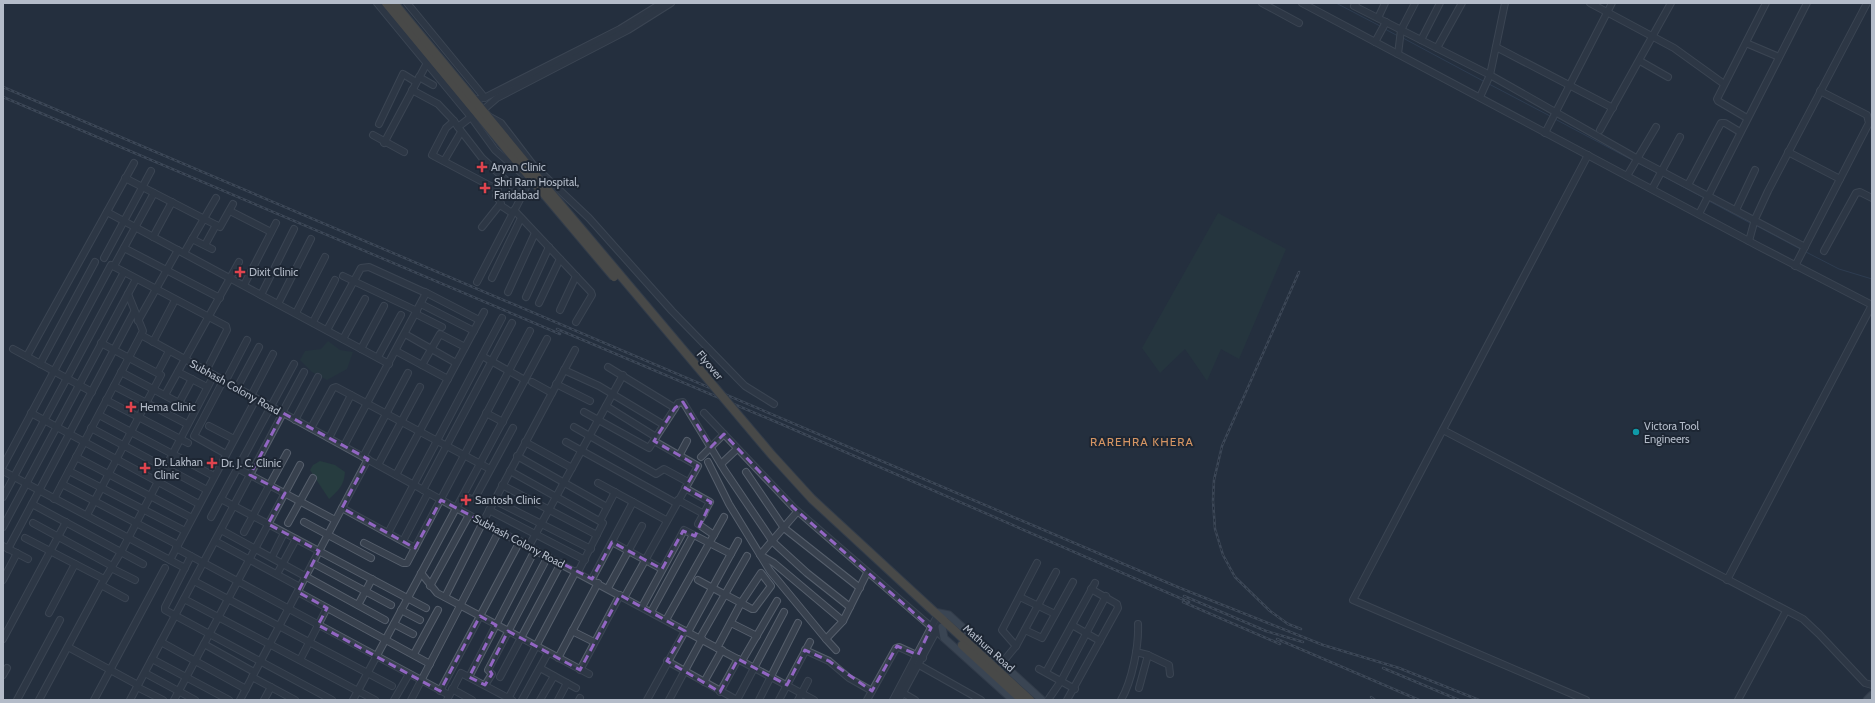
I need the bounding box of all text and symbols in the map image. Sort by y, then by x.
place label: Aryan Clinic [491,160,546,174]
marker: Aryan Clinic [476,161,488,173]
place label: Shri Ram Hospital, Faridabad [494,175,579,202]
marker: Shri Ram Hospital, Faridabad [479,182,491,194]
place label: Dixit Clinic [249,265,298,279]
marker: Dixit Clinic [234,266,246,278]
street label: Flyover [694,347,727,383]
street label: Subhash Colony Road [187,356,283,418]
place label: Hema Clinic [140,400,196,414]
marker: Hema Clinic [125,401,137,413]
place label: Victora Tool Engineers [1644,419,1699,446]
marker: Victora Tool Engineers [1631,427,1641,437]
district label: RAREHRA KHERA [1090,434,1194,449]
place label: Dr. Lakhan Clinic [154,455,203,482]
place label: Dr. J. C. Clinic [221,456,281,470]
marker: Dr. J. C. Clinic [206,457,218,469]
marker: Dr. Lakhan Clinic [139,462,151,474]
place label: Santosh Clinic [475,493,541,507]
marker: Santosh Clinic [460,494,472,506]
street label: Subhash Colony Road [471,511,567,571]
street label: Mathura Road [960,621,1018,675]

